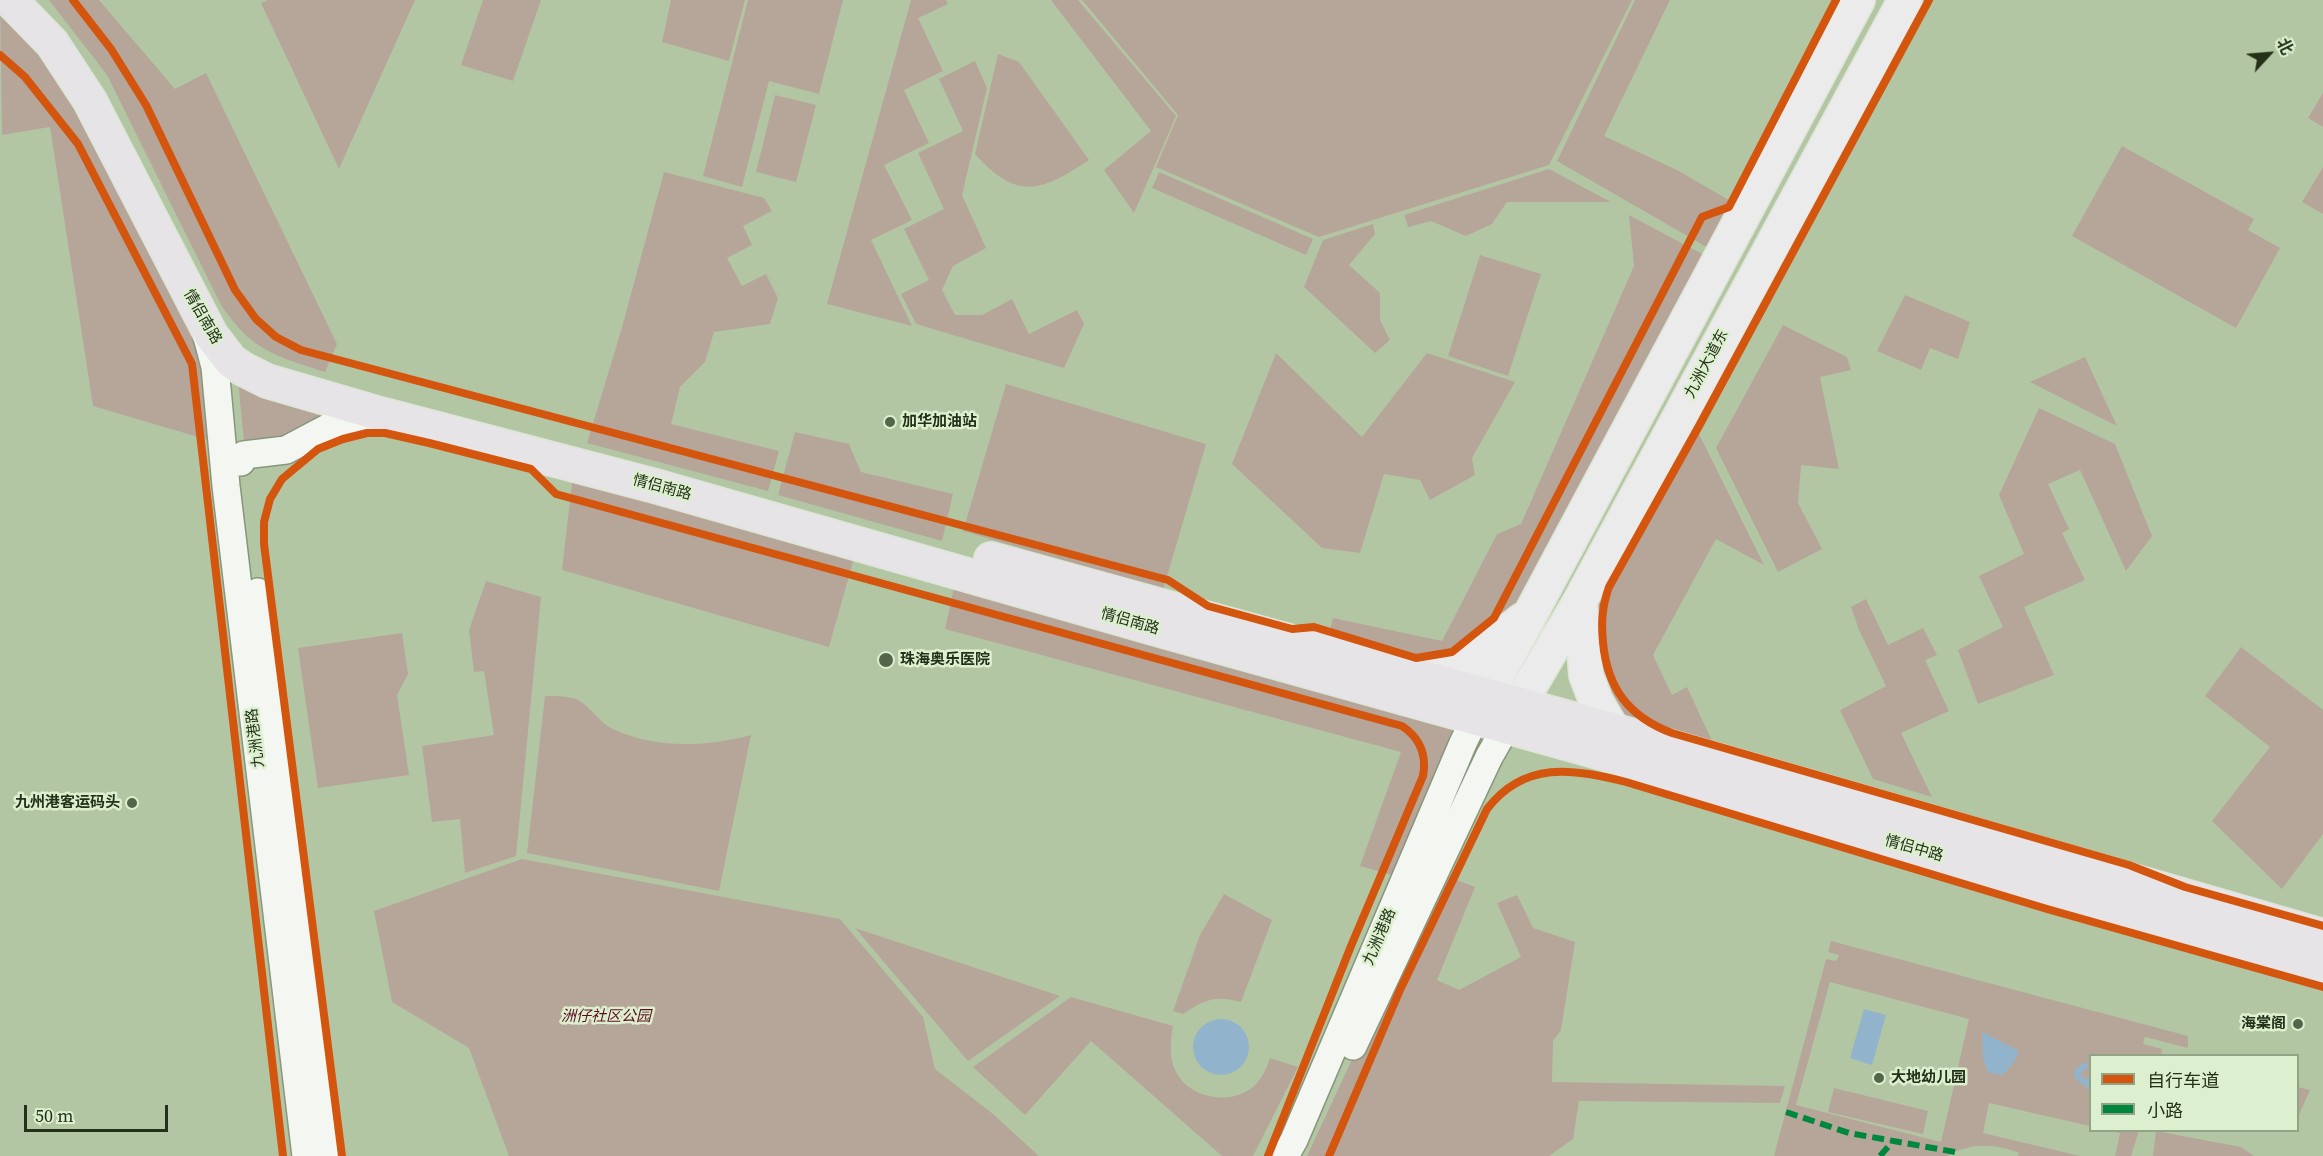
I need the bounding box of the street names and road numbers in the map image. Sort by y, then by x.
street label: 情侣南路 [179,287,225,347]
street label: 九洲大道东 [1681,327,1733,401]
street label: 情侣南路 [631,472,693,504]
street label: 情侣南路 [1099,605,1161,639]
street label: 九洲港路 [243,707,269,769]
street label: 情侣中路 [1883,832,1945,866]
street label: 九洲港路 [1360,906,1400,968]

